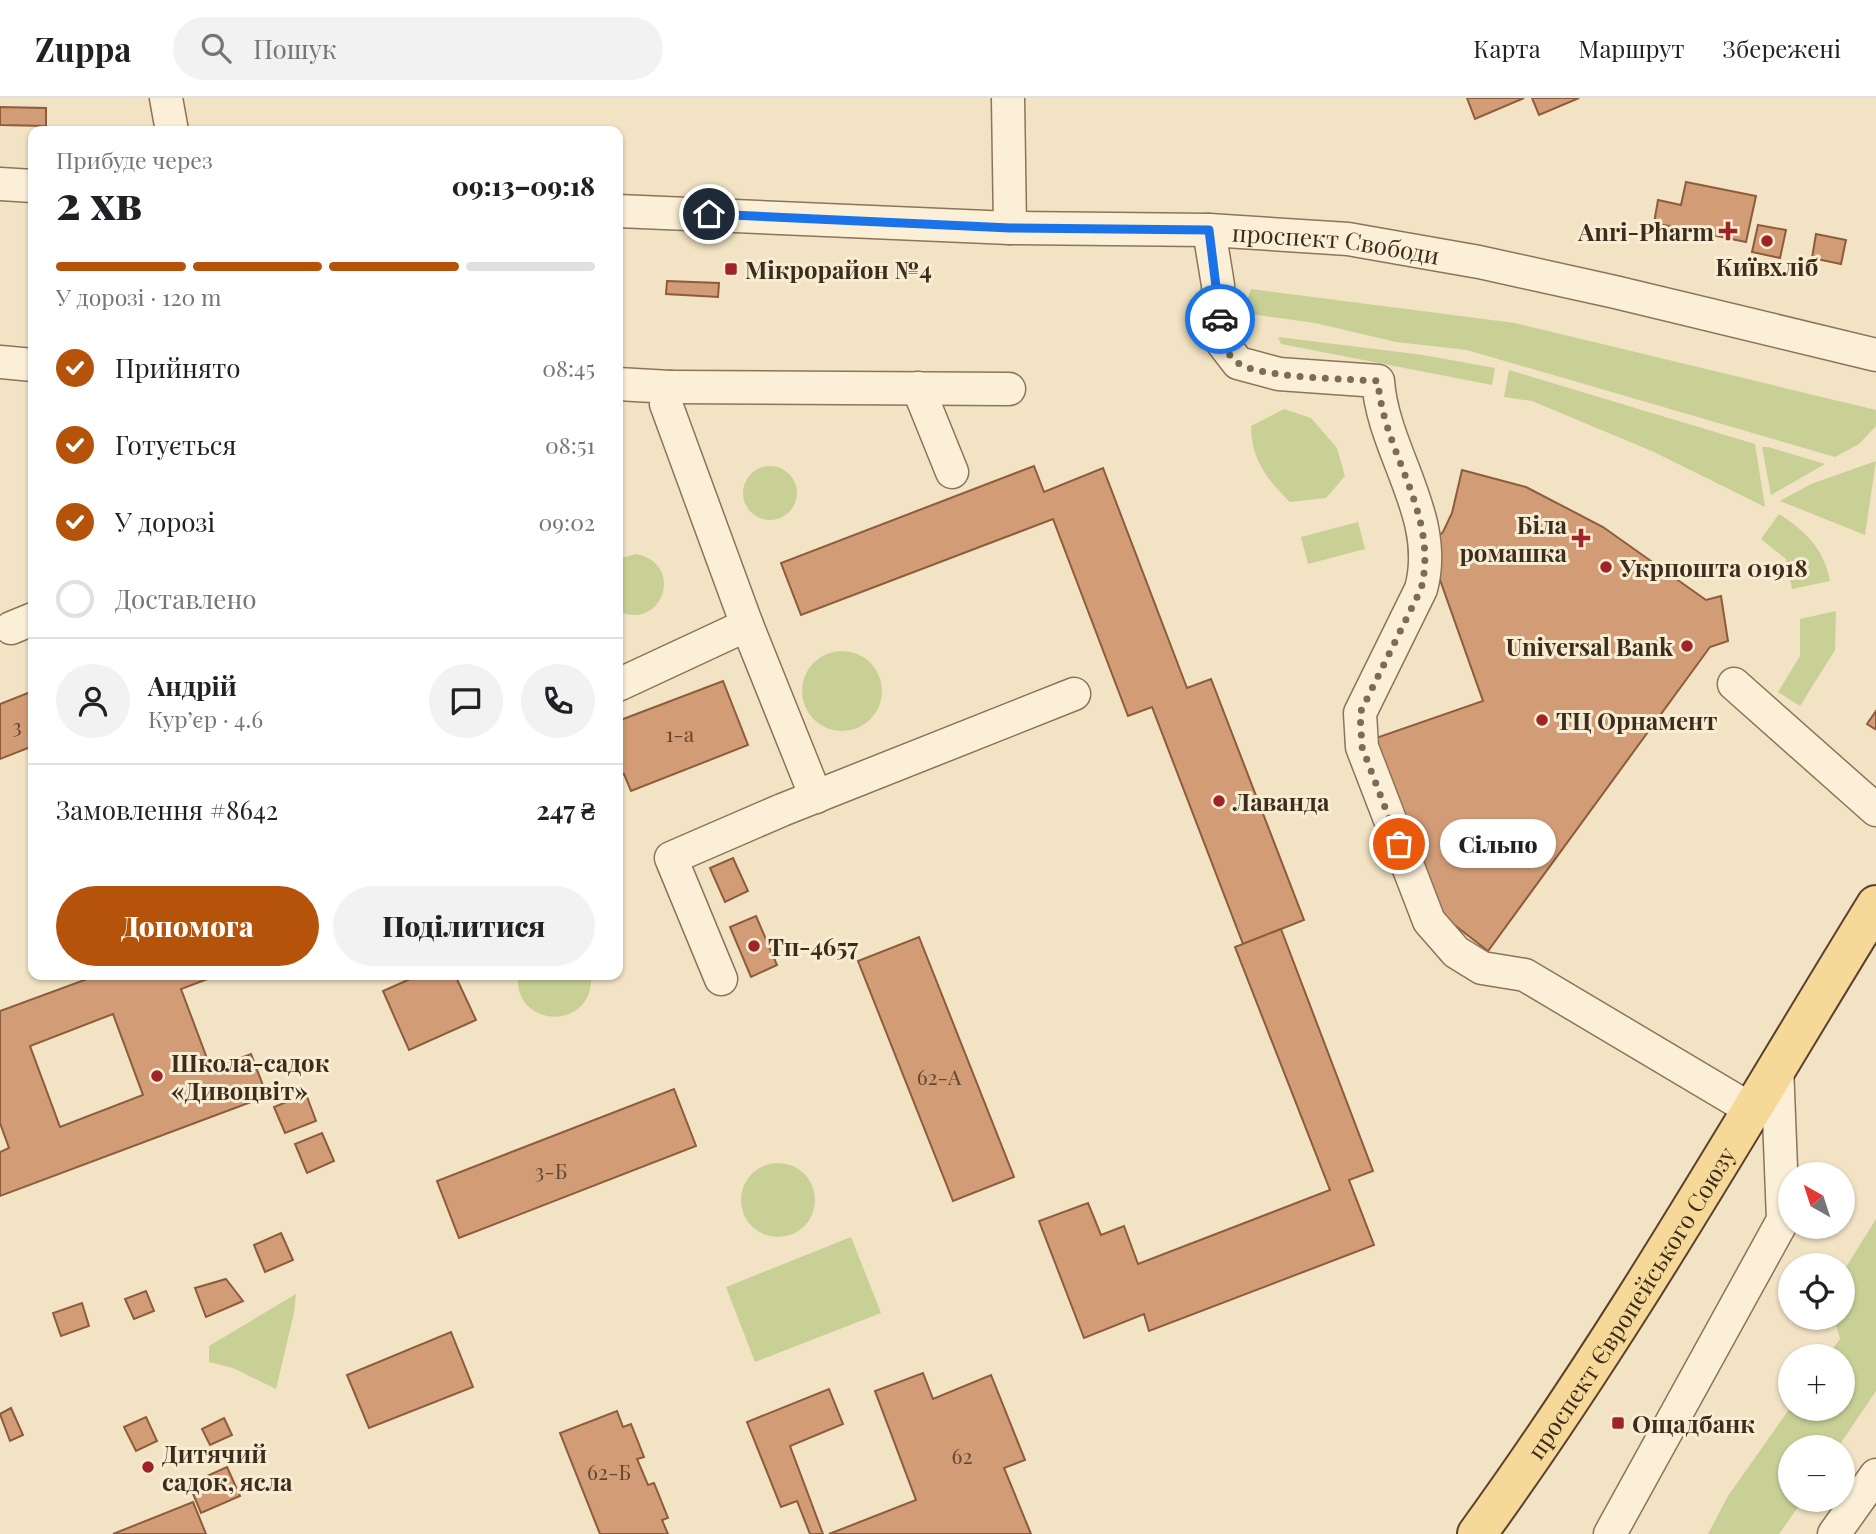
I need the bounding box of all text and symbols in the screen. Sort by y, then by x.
search box [173,17,663,80]
text: Zuppa [35,26,131,70]
icon: search [197,29,235,67]
text: Пошук [253,31,337,66]
text: Карта [1473,32,1541,64]
text: Маршрут [1579,32,1685,64]
text: Збережені [1723,32,1841,64]
text: Прибуде через [56,144,213,175]
text: 09:13–09:18 [452,168,595,203]
text: 2 хв [56,170,142,232]
pin [679,184,739,244]
icon: home [690,195,728,233]
place label: Anri-Pharm [1577,215,1714,247]
street label: проспект Свободи [1231,216,1442,271]
marker: Anri-Pharm [1720,223,1736,239]
marker: Київхліб [1759,233,1775,249]
place label: Київхліб [1716,250,1819,282]
place label: Мікрорайон №4 [745,253,932,285]
marker: Мікрорайон №4 [723,261,739,277]
text: У дорозі · 120 m [56,281,222,312]
courier [1185,284,1255,354]
icon: car [1201,300,1239,338]
icon: check [56,349,94,387]
text: Прийнято [115,350,241,385]
text: 08:45 [542,352,595,383]
icon: check [56,426,94,464]
text: Готується [115,427,236,462]
text: 08:51 [545,429,595,460]
icon: check [56,503,94,541]
text: У дорозі [115,504,215,539]
text: 09:02 [539,506,595,537]
place label: Біла ромашка [1459,508,1568,568]
marker: Біла ромашка [1573,530,1589,546]
place label: Укрпошта 01918 [1619,551,1808,583]
marker: Укрпошта 01918 [1598,559,1614,575]
text: Доставлено [115,581,257,616]
place label: Universal Bank [1506,630,1674,662]
marker: Universal Bank [1679,638,1695,654]
button: person [56,664,130,738]
button: chat [429,664,503,738]
button: phone [521,664,595,738]
text: Андрій [148,668,237,703]
text: Кур’єр · 4.6 [148,703,263,734]
place label: ТЦ Орнамент [1556,704,1717,736]
house number: 3 [12,711,22,739]
marker: ТЦ Орнамент [1534,712,1550,728]
house number: 1-а [666,719,695,747]
place label: Лаванда [1232,785,1330,817]
text: Замовлення #8642 [56,792,278,827]
text: 247 ₴ [536,792,595,827]
marker: Лаванда [1211,793,1227,809]
pin [1369,814,1429,874]
callout: Сільпо [1441,820,1556,868]
icon: bag [1380,825,1418,863]
text: Сільпо [1458,828,1538,859]
button: Допомога [56,886,319,966]
button: Поділитися [333,886,595,966]
place label: Тп-4657 [768,930,858,962]
marker: Тп-4657 [746,938,762,954]
place label: Школа-садок «Дивоцвіт» [171,1046,330,1106]
house number: 62-А [917,1062,962,1090]
marker: Школа-садок «Дивоцвіт» [149,1068,165,1084]
street label: проспект Європейського Союзу [1519,1140,1742,1465]
house number: 3-Б [535,1156,567,1184]
north arrow [1778,1162,1855,1239]
map controls [1778,1162,1855,1512]
button: locate [1778,1253,1855,1330]
button: + [1778,1344,1855,1421]
place label: Ощадбанк [1632,1407,1755,1439]
marker: Ощадбанк [1610,1415,1626,1431]
button: − [1778,1435,1855,1512]
place label: Дитячий садок, ясла [162,1437,293,1497]
house number: 62 [952,1441,972,1469]
house number: 62-Б [587,1457,631,1485]
marker: Дитячий садок, ясла [140,1459,156,1475]

